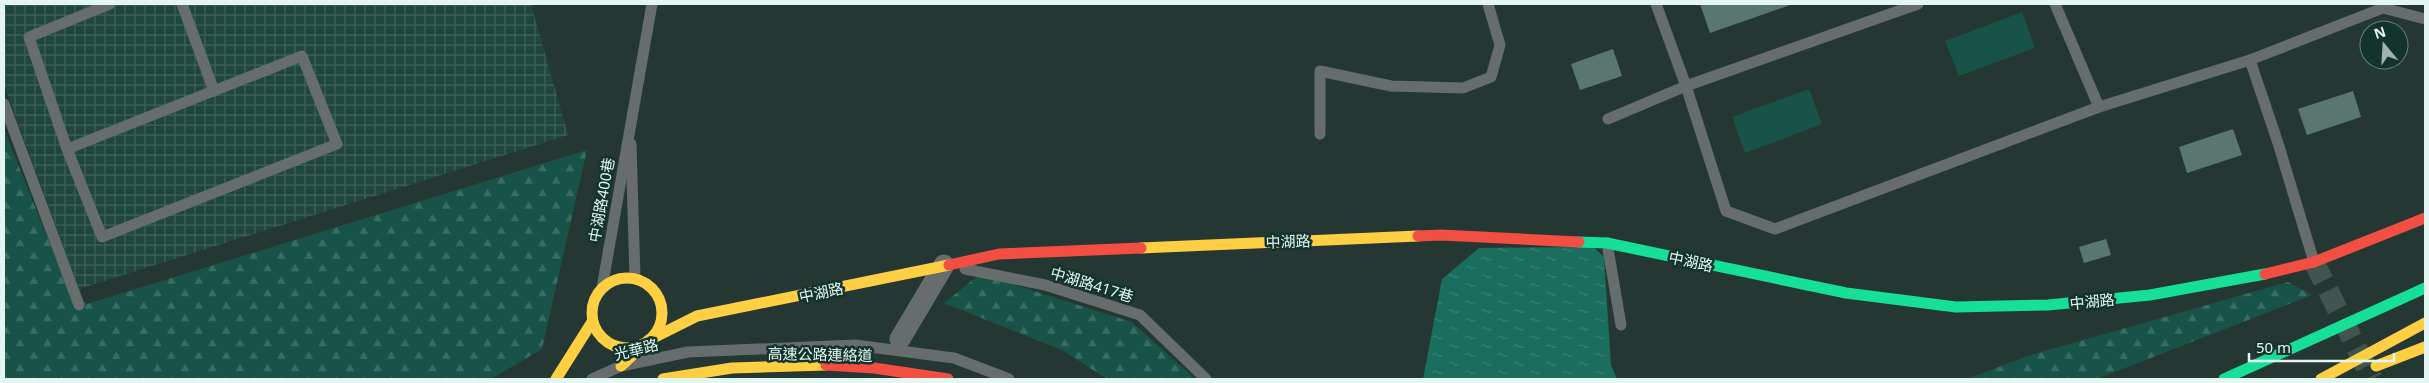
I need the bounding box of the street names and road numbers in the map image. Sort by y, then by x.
street label: 中湖路400巷 [584,156,618,244]
street label: 中湖路 [1265,230,1311,252]
street label: 中湖路 [1667,247,1715,275]
street label: 中湖路417巷 [1048,262,1136,306]
street label: 中湖路 [797,278,845,306]
street label: 中湖路 [2069,289,2115,313]
street label: 光華路 [612,334,660,364]
street label: 高速公路連絡道 [767,343,873,365]

